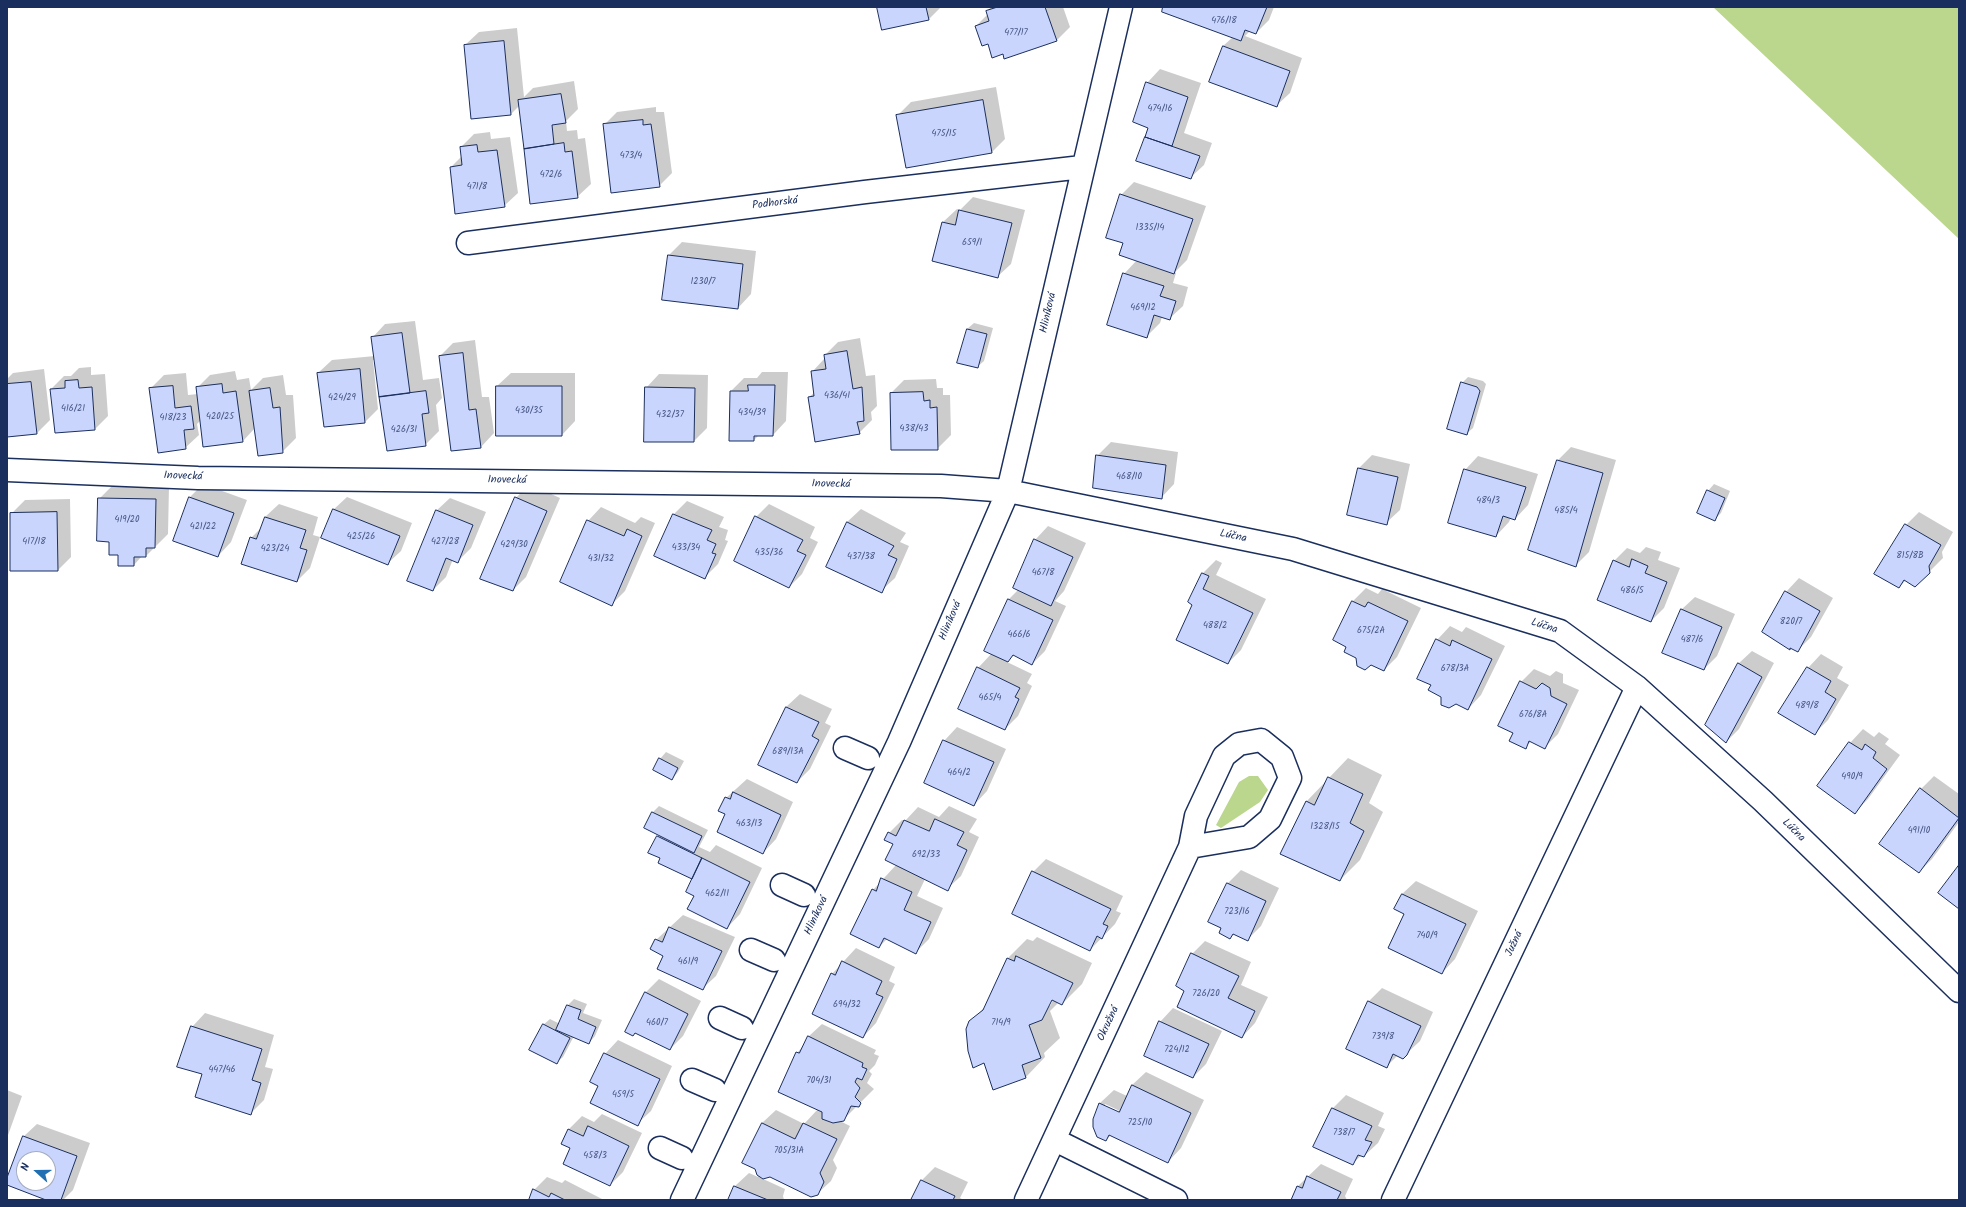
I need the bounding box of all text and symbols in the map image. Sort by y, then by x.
house number: 476/18 [1211,16,1237,26]
house number: 477/17 [1004,28,1028,38]
house number: 474/16 [1147,104,1173,114]
house number: 475/15 [932,129,956,139]
house number: 473/4 [620,151,642,161]
house number: 472/6 [540,170,562,180]
house number: 471/8 [467,182,487,192]
street label: Podhorská [751,195,799,213]
house number: 1335/14 [1136,223,1164,233]
house number: 659/1 [962,238,982,248]
house number: 1230/7 [690,277,716,287]
street label: Hliníková [1038,291,1060,335]
house number: 469/12 [1130,303,1156,313]
house number: 436/41 [824,391,850,401]
house number: 424/29 [328,393,356,403]
house number: 416/21 [61,404,85,414]
house number: 430/35 [515,406,543,416]
house number: 434/39 [738,408,766,418]
house number: 432/37 [656,410,684,420]
house number: 420/25 [206,412,234,422]
house number: 418/23 [160,413,186,423]
house number: 438/43 [900,424,928,434]
house number: 426/31 [391,425,417,435]
street label: Inovecká [163,470,203,484]
house number: 468/10 [1116,472,1142,482]
street label: Inovecká [487,474,527,488]
street label: Inovecká [811,478,851,492]
house number: 484/3 [1476,496,1500,506]
house number: 485/4 [1554,506,1578,516]
house number: 419/20 [114,515,140,525]
house number: 421/22 [190,522,216,532]
street label: Lúčna [1218,528,1248,546]
house number: 425/26 [347,532,375,542]
house number: 417/18 [22,537,46,547]
house number: 427/28 [431,537,459,547]
house number: 429/30 [500,540,528,550]
house number: 433/34 [672,543,700,553]
house number: 423/24 [261,544,289,554]
house number: 435/36 [755,548,783,558]
house number: 815/8B [1896,551,1924,561]
house number: 437/38 [847,552,875,562]
house number: 431/32 [588,554,614,564]
house number: 467/8 [1032,568,1054,578]
house number: 486/5 [1620,586,1644,596]
street label: Hliníková [937,599,965,643]
street label: Lúčna [1529,617,1559,637]
house number: 820/7 [1780,617,1802,627]
house number: 488/2 [1203,621,1227,631]
house number: 675/2A [1357,626,1385,636]
house number: 466/6 [1007,630,1031,640]
house number: 487/6 [1681,635,1703,645]
house number: 678/3A [1441,664,1469,674]
house number: 465/4 [979,693,1001,703]
house number: 489/8 [1795,701,1819,711]
house number: 676/8A [1519,710,1547,720]
house number: 689/13A [772,747,804,757]
house number: 464/2 [947,768,971,778]
house number: 490/9 [1841,772,1863,782]
street label: Lúčna [1779,817,1807,845]
house number: 463/13 [736,819,762,829]
house number: 1328/15 [1310,822,1340,832]
house number: 491/10 [1908,826,1930,836]
house number: 692/33 [912,850,940,860]
house number: 462/11 [705,889,729,899]
street label: Hliníková [802,895,832,937]
house number: 723/16 [1224,907,1250,917]
street label: Južná [1503,929,1527,959]
house number: 740/9 [1416,931,1438,941]
house number: 461/9 [678,957,698,967]
house number: 726/20 [1192,989,1220,999]
house number: 694/32 [833,1000,861,1010]
street label: Okružná [1095,1005,1123,1043]
house number: 460/7 [646,1018,668,1028]
house number: 714/9 [991,1018,1011,1028]
house number: 739/8 [1372,1032,1394,1042]
house number: 724/12 [1164,1045,1190,1055]
house number: 447/46 [208,1065,236,1075]
house number: 704/31 [807,1076,831,1086]
house number: 459/5 [612,1090,634,1100]
house number: 725/10 [1128,1118,1152,1128]
house number: 738/7 [1333,1128,1355,1138]
house number: 705/31A [774,1146,804,1156]
north arrow [16,1151,56,1191]
house number: 458/3 [583,1151,607,1161]
text: N [16,1161,35,1174]

